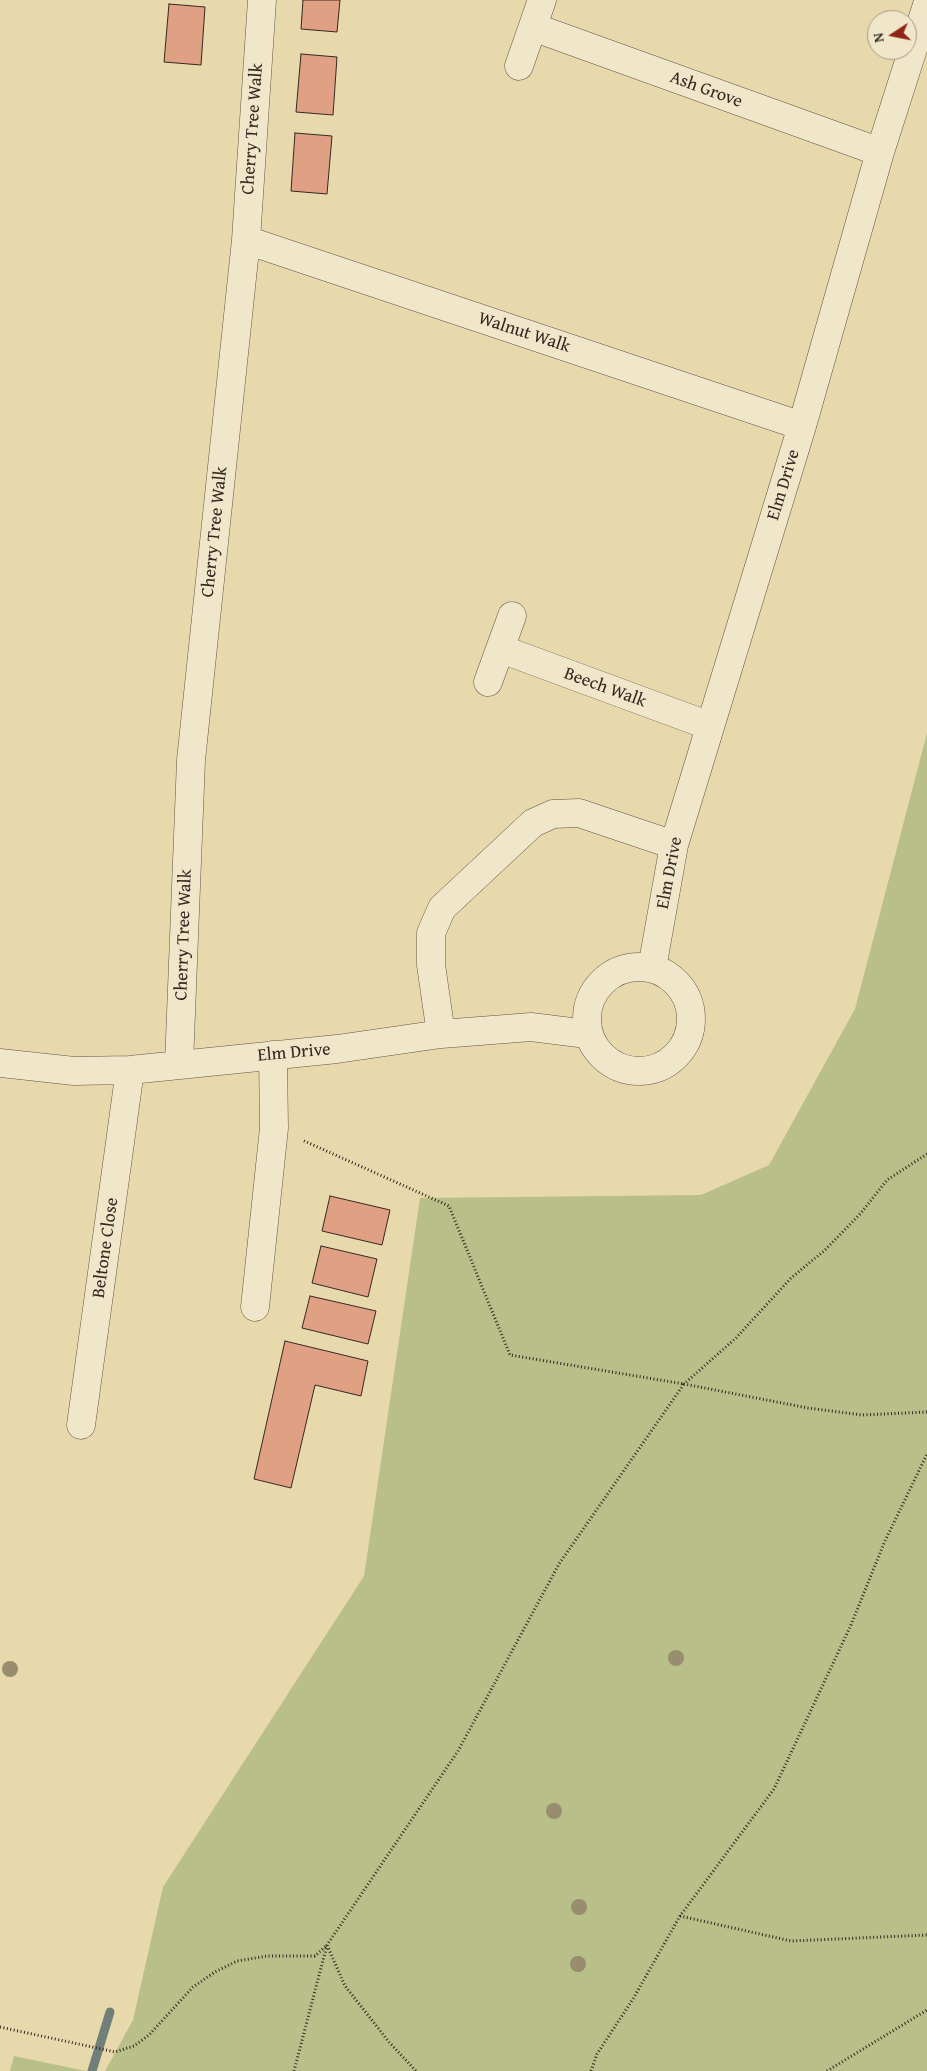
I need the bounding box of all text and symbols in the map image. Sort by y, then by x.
north arrow [867,10,917,60]
text: N [868,31,889,44]
street label: Cherry Tree Walk [238,63,268,195]
street label: Ash Grove [667,67,745,113]
street label: Walnut Walk [475,308,573,358]
street label: Elm Drive [763,447,805,523]
street label: Cherry Tree Walk [197,465,233,599]
street label: Beech Walk [561,663,649,713]
street label: Elm Drive [652,835,688,911]
street label: Cherry Tree Walk [171,869,197,1001]
street label: Elm Drive [257,1039,331,1067]
street label: Beltone Close [88,1196,124,1300]

